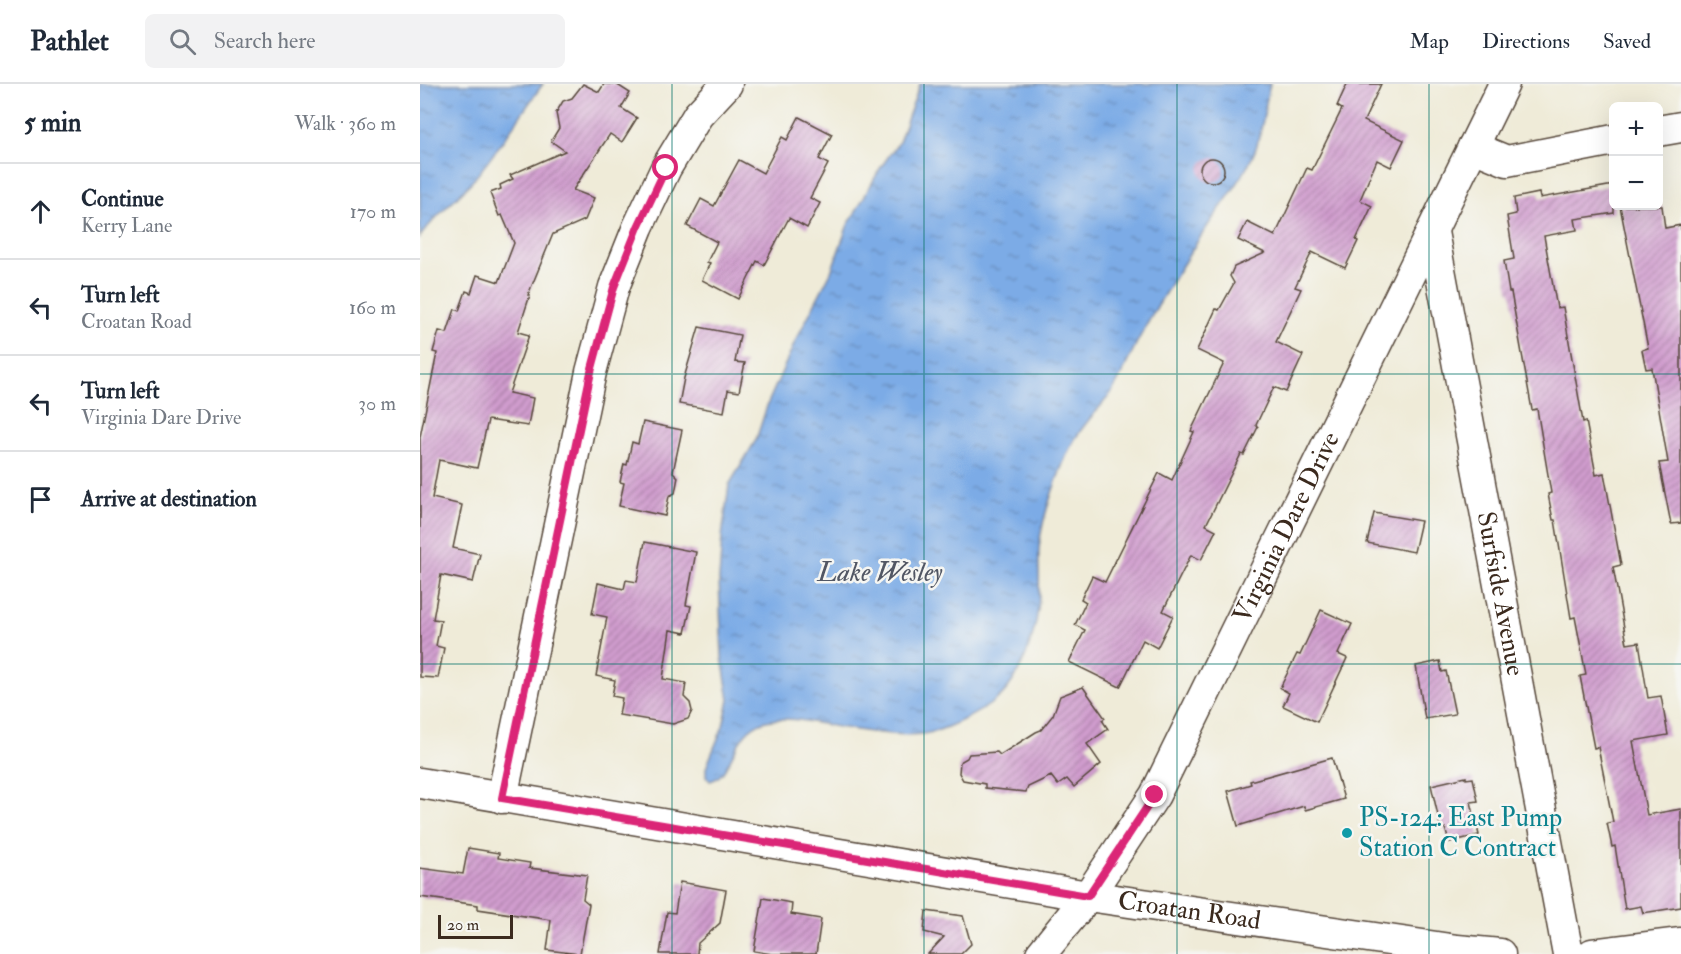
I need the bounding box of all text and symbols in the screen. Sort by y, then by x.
search box [145,14,565,68]
text: Pathlet [30,24,109,59]
icon: search [166,25,199,58]
text: Search here [214,27,316,55]
text: Map [1409,28,1449,55]
text: Directions [1482,28,1570,55]
text: Saved [1603,28,1651,55]
map controls [1609,102,1663,210]
button: + [1609,102,1663,156]
text: 5 min [24,107,81,139]
text: Walk · 360 m [294,111,396,136]
route start [652,154,678,180]
button: − [1609,156,1663,210]
text: Continue [81,185,164,213]
icon: ahead [24,195,57,228]
text: 170 m [350,199,396,224]
text: Kerry Lane [81,213,172,238]
text: Turn left [81,281,160,309]
icon: left [24,291,57,324]
text: 160 m [349,295,396,320]
text: Croatan Road [81,309,192,334]
text: Turn left [81,377,160,405]
icon: left [24,387,57,420]
text: 30 m [358,391,396,416]
text: Virginia Dare Drive [81,405,241,430]
street label: Virginia Dare Drive [1226,427,1347,628]
icon: arrive [24,483,57,516]
text: Arrive at destination [81,485,257,513]
street label: Surfside Avenue [1470,509,1532,678]
water label: Lake Wesley [817,556,943,589]
route end [1141,781,1167,807]
place label: PS-124: East Pump Station C Contract [1359,802,1562,864]
marker: PS-124: East Pump Station C Contract [1340,826,1354,840]
street label: Croatan Road [1116,885,1263,937]
scale bar [438,912,513,940]
text: 20 m [447,915,479,935]

